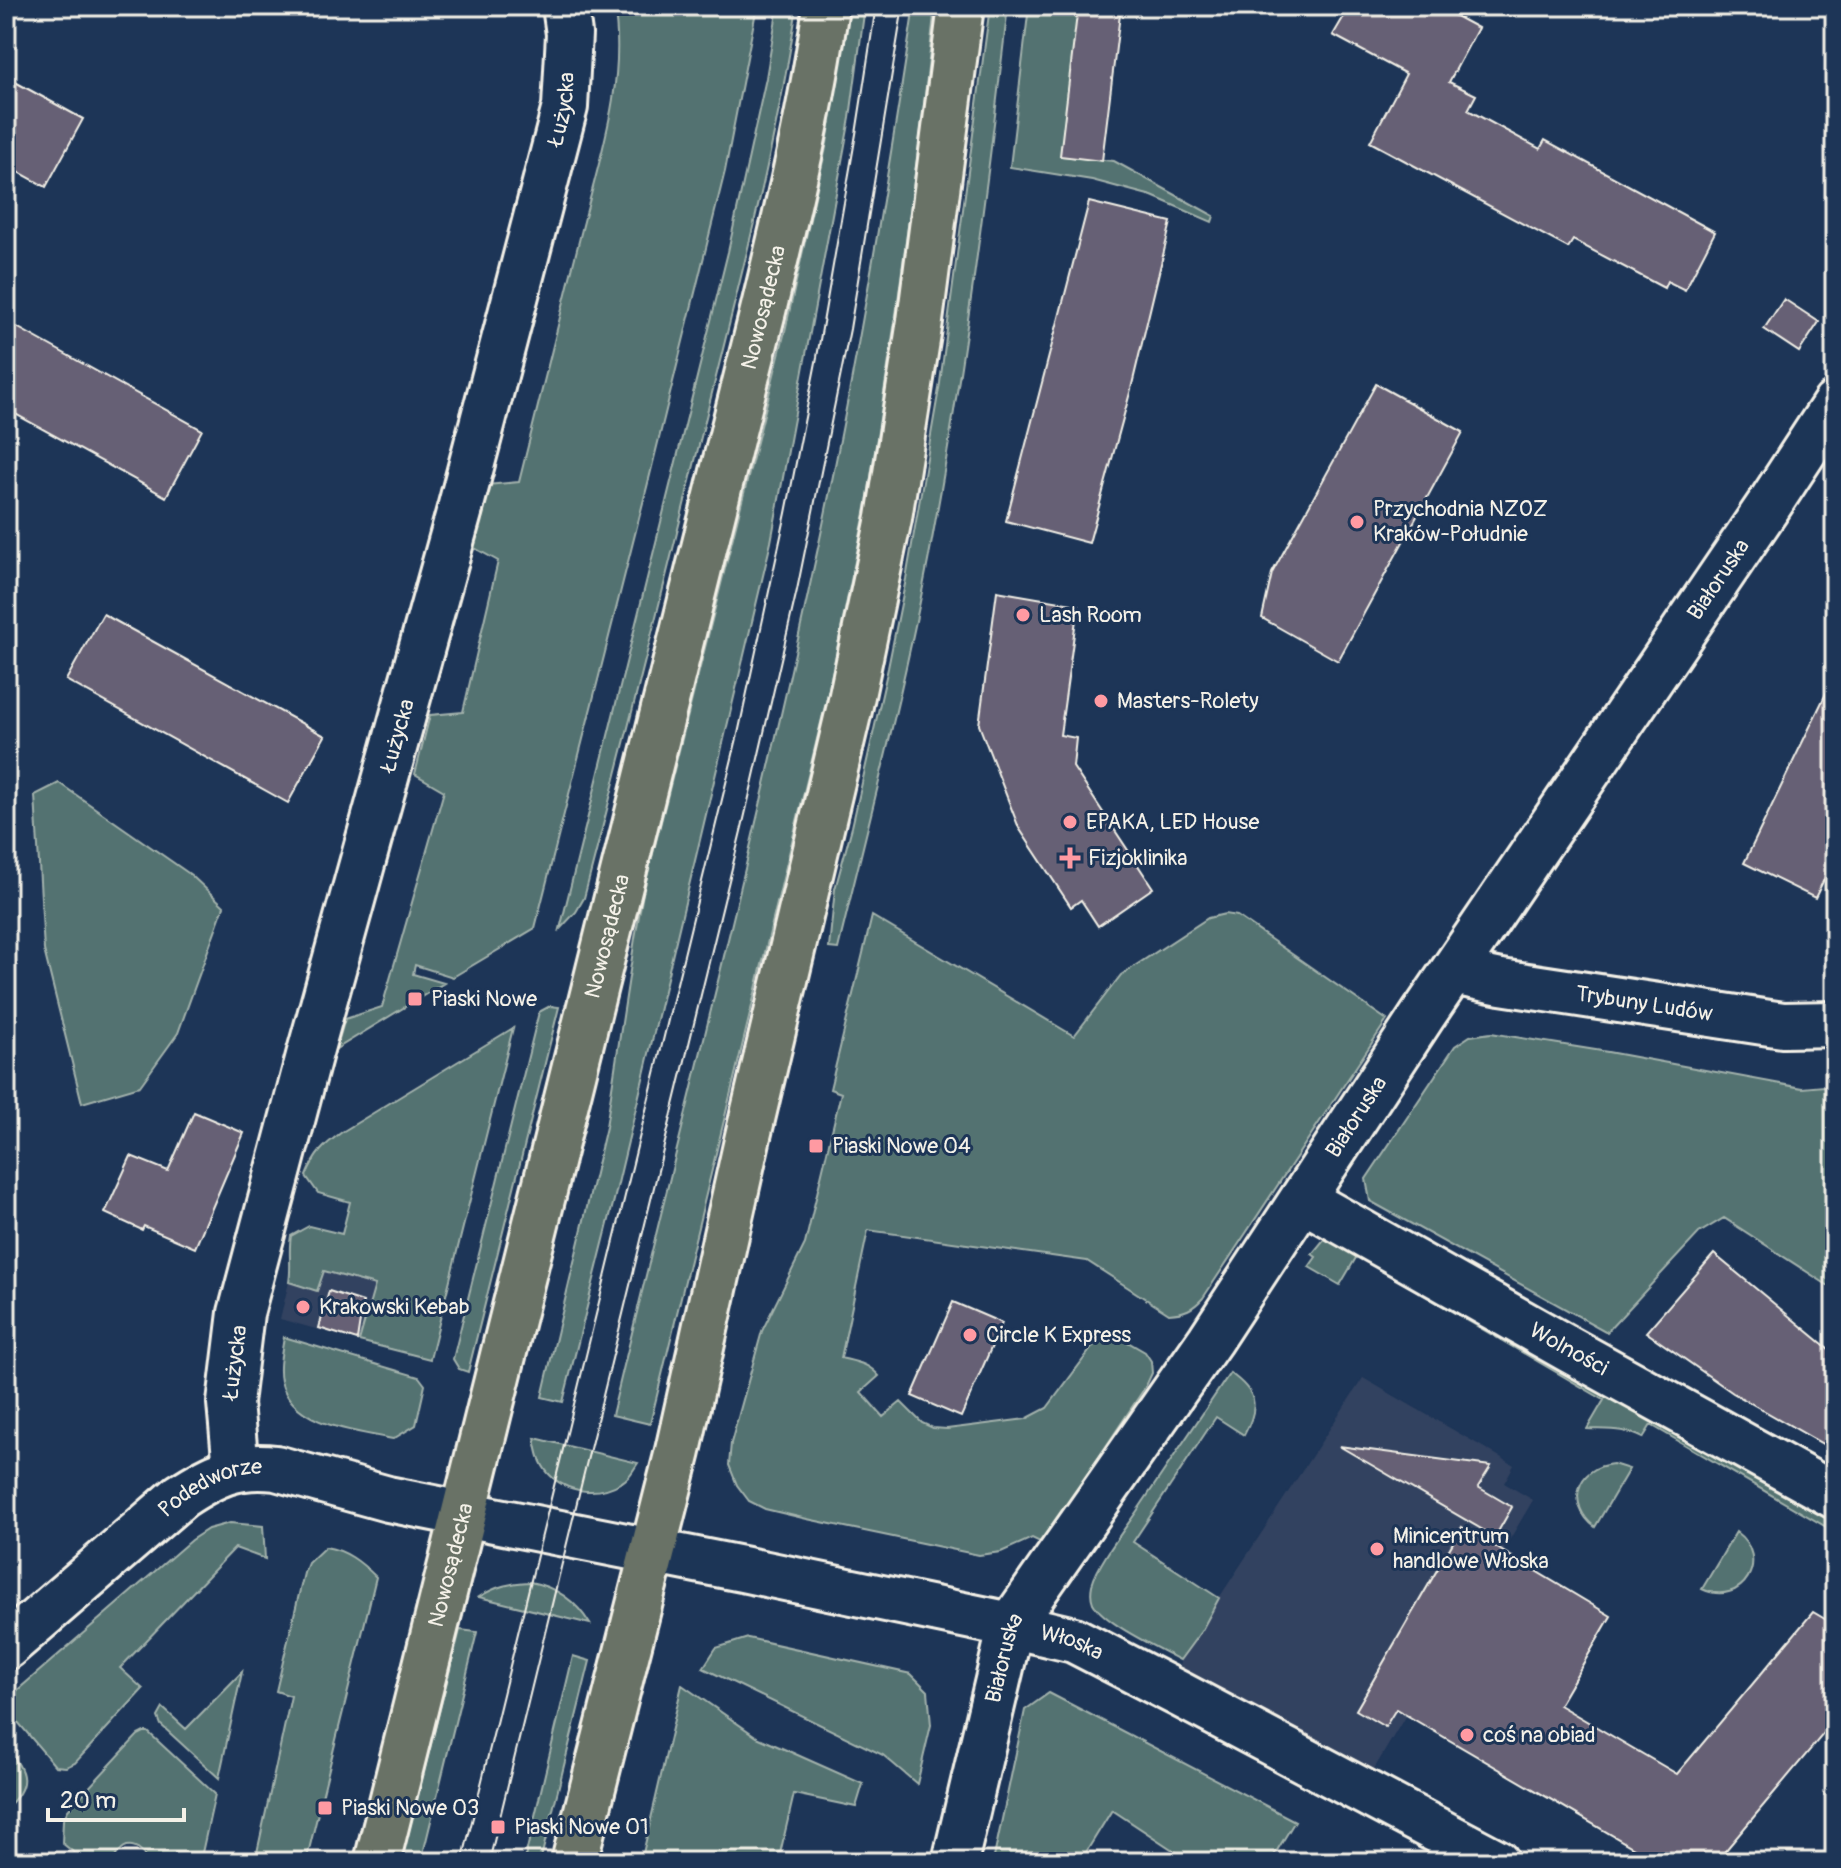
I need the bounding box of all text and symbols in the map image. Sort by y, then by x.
street label: Łużycka [541,71,581,151]
street label: Nowosądecka [735,242,792,372]
place label: Przychodnia NZOZ Kraków-Południe [1373,495,1548,548]
marker: Przychodnia NZOZ Kraków-Południe [1348,513,1366,531]
street label: Białoruska [1681,534,1756,625]
place label: Lash Room [1039,601,1142,629]
marker: Lash Room [1014,606,1032,624]
place label: Masters-Rolety [1117,687,1259,715]
marker: Masters-Rolety [1092,692,1110,710]
street label: Łużycka [373,696,421,778]
place label: EPAKA, LED House [1086,808,1259,836]
marker: EPAKA, LED House [1061,813,1079,831]
place label: Fizjoklinika [1088,844,1187,872]
marker: Fizjoklinika [1059,847,1081,869]
street label: Nowosądecka [578,871,636,1001]
street label: Trybuny Ludów [1574,980,1715,1028]
place label: Piaski Nowe [431,985,537,1013]
marker: Piaski Nowe [406,990,424,1008]
street label: Białoruska [1319,1071,1393,1163]
place label: Piaski Nowe 04 [832,1132,971,1160]
marker: Piaski Nowe 04 [807,1137,825,1155]
place label: Krakowski Kebab [319,1293,470,1321]
marker: Krakowski Kebab [294,1298,312,1316]
street label: Wolności [1525,1316,1613,1382]
place label: Circle K Express [986,1321,1131,1349]
street label: Łużycka [216,1324,253,1404]
marker: Circle K Express [961,1326,979,1344]
street label: Podedworze [152,1453,262,1524]
street label: Nowosądecka [422,1500,480,1630]
place label: Minicentrum handlowe Włoska [1393,1522,1549,1575]
marker: Minicentrum handlowe Włoska [1368,1540,1386,1558]
street label: Białoruska [979,1607,1030,1706]
street label: Włoska [1038,1618,1108,1667]
place label: coś na obiad [1483,1721,1596,1749]
marker: coś na obiad [1458,1726,1476,1744]
scale bar [48,1772,184,1822]
text: 20 m [60,1786,116,1815]
place label: Piaski Nowe 03 [341,1794,479,1822]
marker: Piaski Nowe 03 [316,1799,334,1817]
place label: Piaski Nowe 01 [514,1813,649,1841]
marker: Piaski Nowe 01 [489,1818,507,1836]

